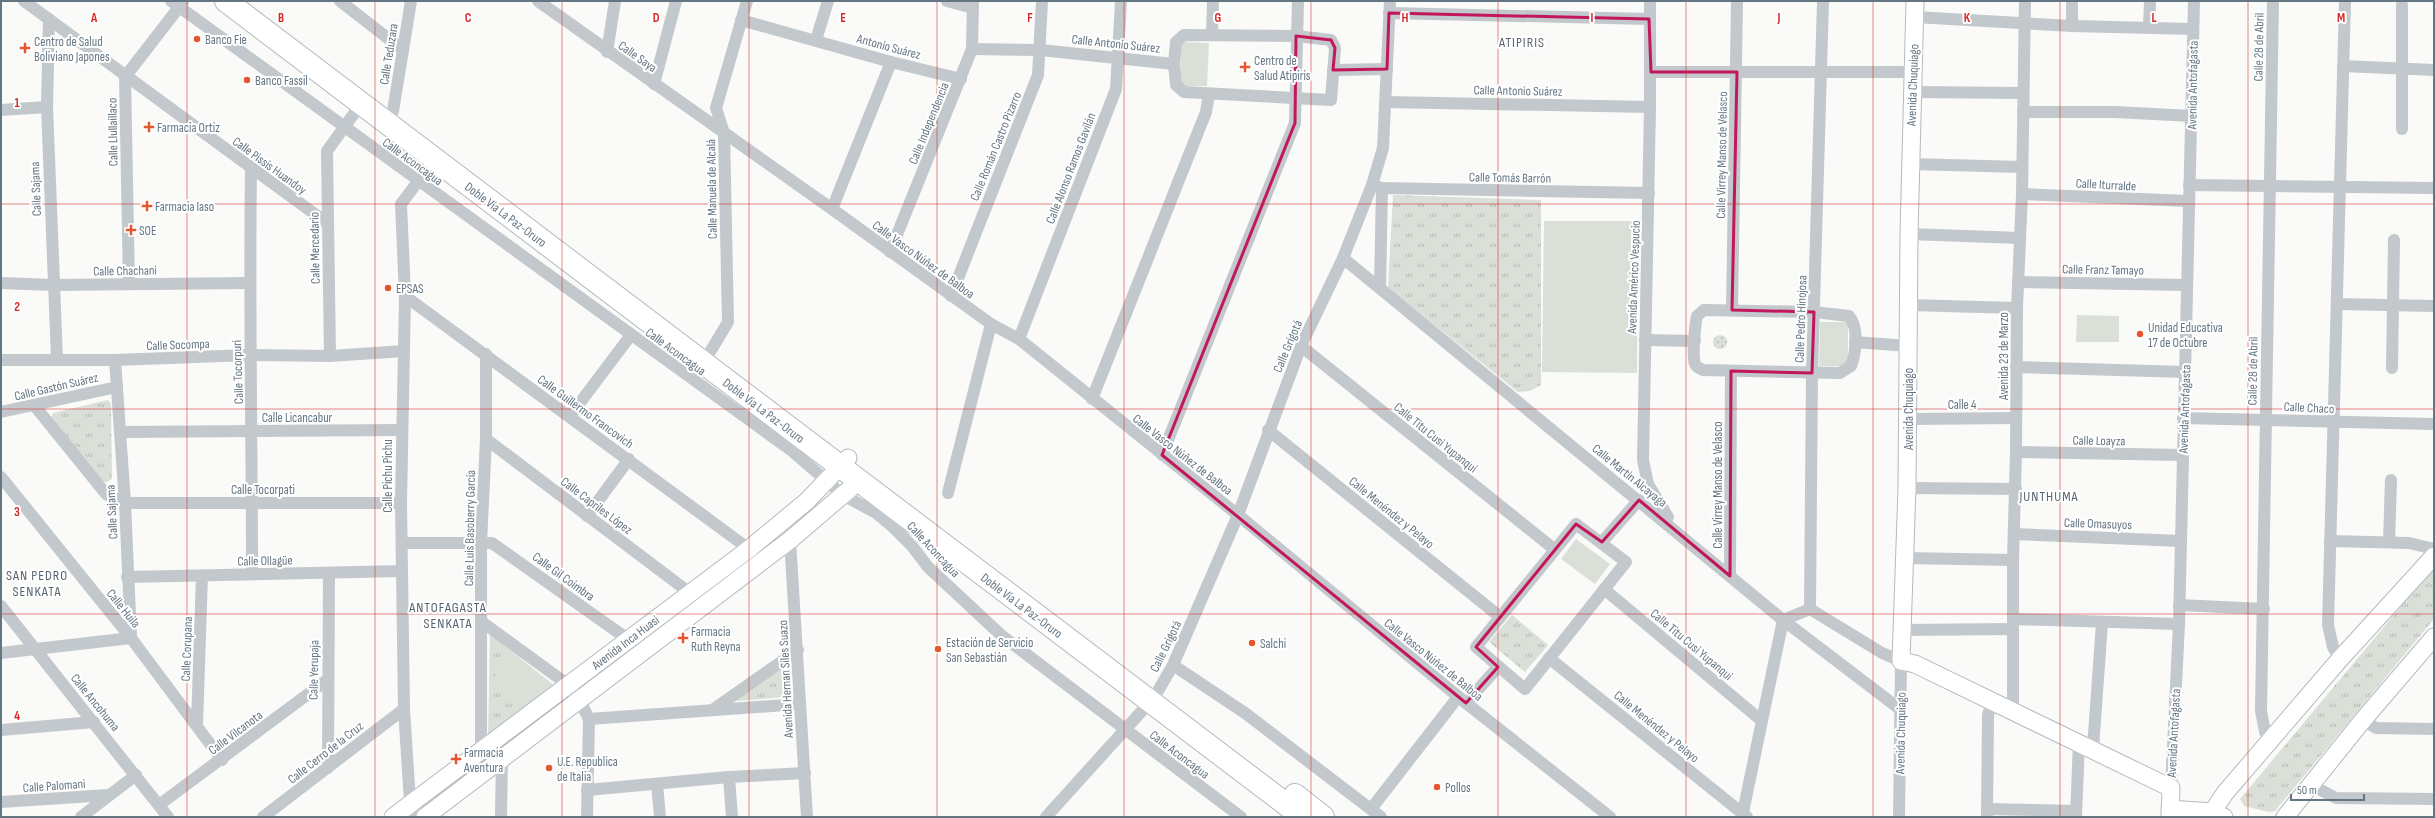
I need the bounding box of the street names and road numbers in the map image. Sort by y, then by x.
street label: Calle 28 de Abril [2250,13,2268,82]
street label: Calle Teduzara [376,22,402,86]
street label: Antonio Suárez [854,30,923,63]
street label: Calle Antonio Suárez [1071,31,1161,57]
street label: Calle Saya [615,38,660,76]
street label: Avenida Antofagasta [2184,40,2202,131]
street label: Avenida Chuquiago [1904,44,1922,127]
street label: Calle Independencia [905,80,953,167]
street label: Calle Antonio Suárez [1473,82,1563,100]
street label: Calle Román Castro Pizarro [967,89,1025,203]
street label: Calle Virrey Manso de Velasco [1713,91,1731,219]
street label: Calle Llullaillaco [104,98,122,166]
street label: Calle Alonso Ramos Gavilán [1042,111,1099,226]
street label: Calle Pissis Huandoy [229,134,310,198]
street label: Calle Aconcagua [379,135,446,189]
street label: Calle Manuela de Alcalá [703,139,721,239]
street label: Calle Sajama [27,161,45,216]
street label: Calle Tomás Barrón [1469,169,1551,187]
street label: Calle Iturralde [2075,175,2137,195]
street label: Doble Vía La Paz-Oruro [461,179,549,251]
street label: Calle Mercedario [306,212,324,284]
street label: Calle Vasco Núñez de Balboa [869,217,978,302]
street label: Avenida Américo Vespucio [1624,220,1644,335]
street label: Calle Franz Tamayo [2062,261,2144,279]
street label: Calle Chachani [93,262,157,280]
street label: Calle Pedro Hinojosa [1791,275,1811,363]
street label: Avenida 23 de Marzo [1996,312,2012,401]
street label: Calle Grigotá [1270,318,1306,375]
street label: Calle Aconcagua [642,325,709,379]
street label: Calle Socompa [146,336,210,354]
street label: Calle 28 de Abril [2244,337,2262,406]
street label: Calle Tocorpuri [229,340,247,404]
street label: Avenida Antofagasta [2175,364,2195,455]
street label: Avenida Chuquiago [1901,368,1917,451]
street label: Calle Gastón Suárez [13,369,100,404]
street label: Calle Guillermo Francovich [534,372,637,452]
street label: Doble Vía La Paz-Oruro [719,375,807,447]
street label: Calle 4 [1948,397,1977,413]
street label: Calle Titu Cusi Yupanqui [1390,399,1480,476]
street label: Calle Chaco [2283,399,2335,417]
street label: Calle Licancabur [262,410,333,426]
street label: Calle Vasco Núñez de Balboa [1129,411,1235,499]
street label: Calle Virrey Manso de Velasco [1710,421,1726,549]
street label: Calle Loayza [2072,433,2126,449]
street label: Calle Pichu Pichu [380,439,396,513]
street label: Calle Martín Alcayaga [1589,441,1670,511]
street label: Calle Luis Basoberry García [461,470,479,586]
street label: Calle Menéndez y Pelayo [1345,473,1437,552]
street label: Calle Capriles López [557,474,636,538]
street label: Calle Tocorpati [231,482,295,498]
street label: Calle Sajama [103,484,121,540]
street label: Calle Omasuyos [2064,515,2133,533]
street label: Calle Aconcagua [903,518,963,581]
street label: Calle Gil Coimbra [529,549,598,605]
street label: Calle Ollagüe [237,553,293,569]
street label: Doble Vía La Paz-Oruro [977,570,1065,642]
street label: Calle Huila [103,586,144,631]
street label: Calle Titu Cusi Yupanqui [1647,606,1736,684]
street label: Avenida Inca Huasi [588,612,663,674]
street label: Calle Vasco Núñez de Balboa [1381,615,1486,704]
street label: Calle Corupana [178,616,196,682]
street label: Calle Grigotá [1147,618,1185,675]
street label: Avenida Hernan Siles Suazo [775,620,797,739]
street label: Calle Yerupaja [305,640,323,700]
street label: Calle Ancohuma [67,671,123,735]
street label: Calle Menéndez y Pelayo [1610,687,1702,766]
street label: Avenida Antofagasta [2164,688,2184,779]
street label: Avenida Chuquiago [1892,692,1910,775]
street label: Calle Vilcanota [205,707,266,758]
street label: Calle Cerro de la Cruz [285,718,367,787]
street label: Calle Aconcagua [1146,727,1212,782]
street label: Calle Palomani [22,776,86,796]

